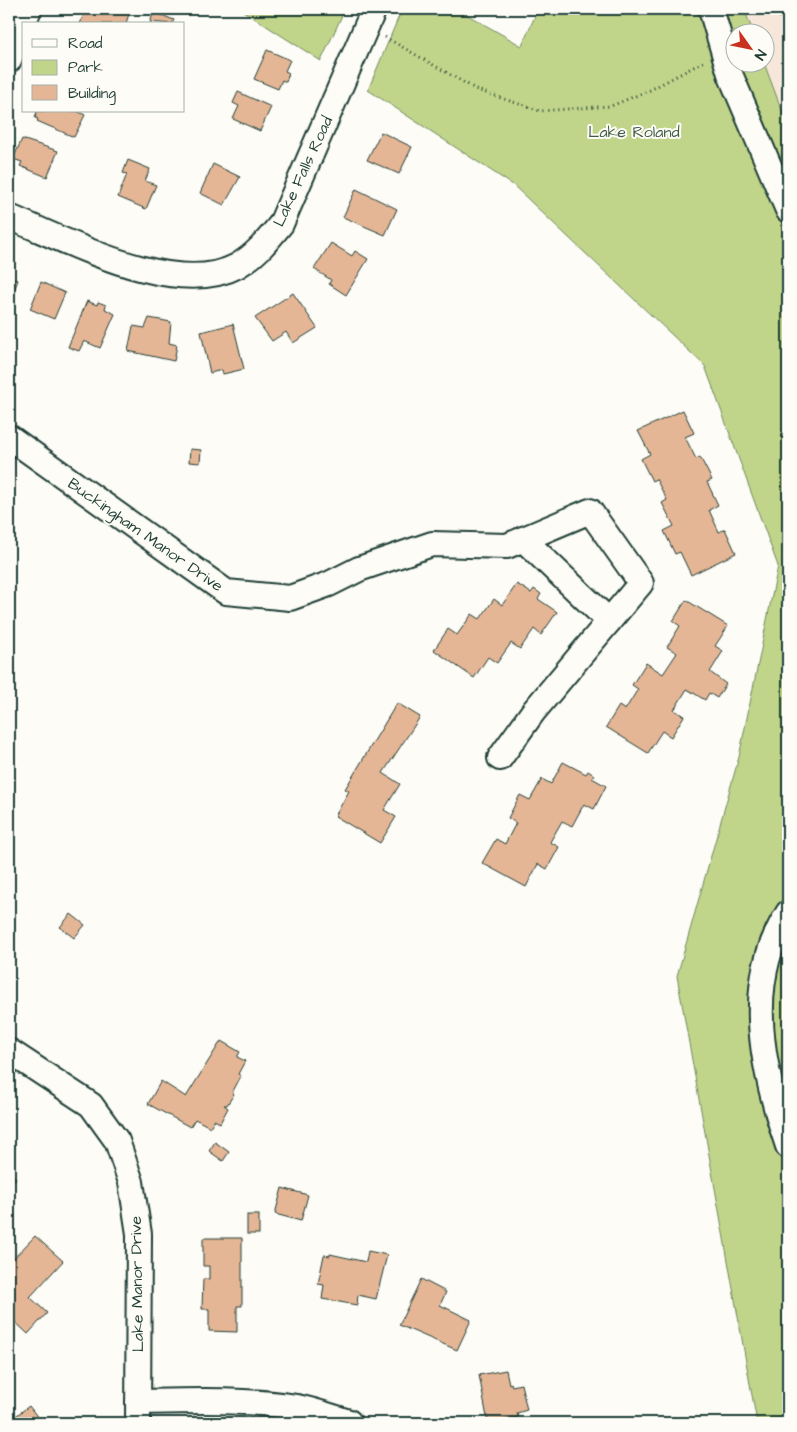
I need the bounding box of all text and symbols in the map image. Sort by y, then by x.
legend [22,22,185,112]
north arrow [724,22,774,72]
text: Road [68,33,103,54]
text: N [749,45,771,64]
text: Park [68,57,103,78]
text: Building [68,83,116,105]
street label: Lake Falls Road [268,113,338,230]
park label: Lake Roland [588,121,680,143]
street label: Buckingham Manor Drive [63,473,228,598]
street label: Lake Manor Drive [125,1215,149,1352]

